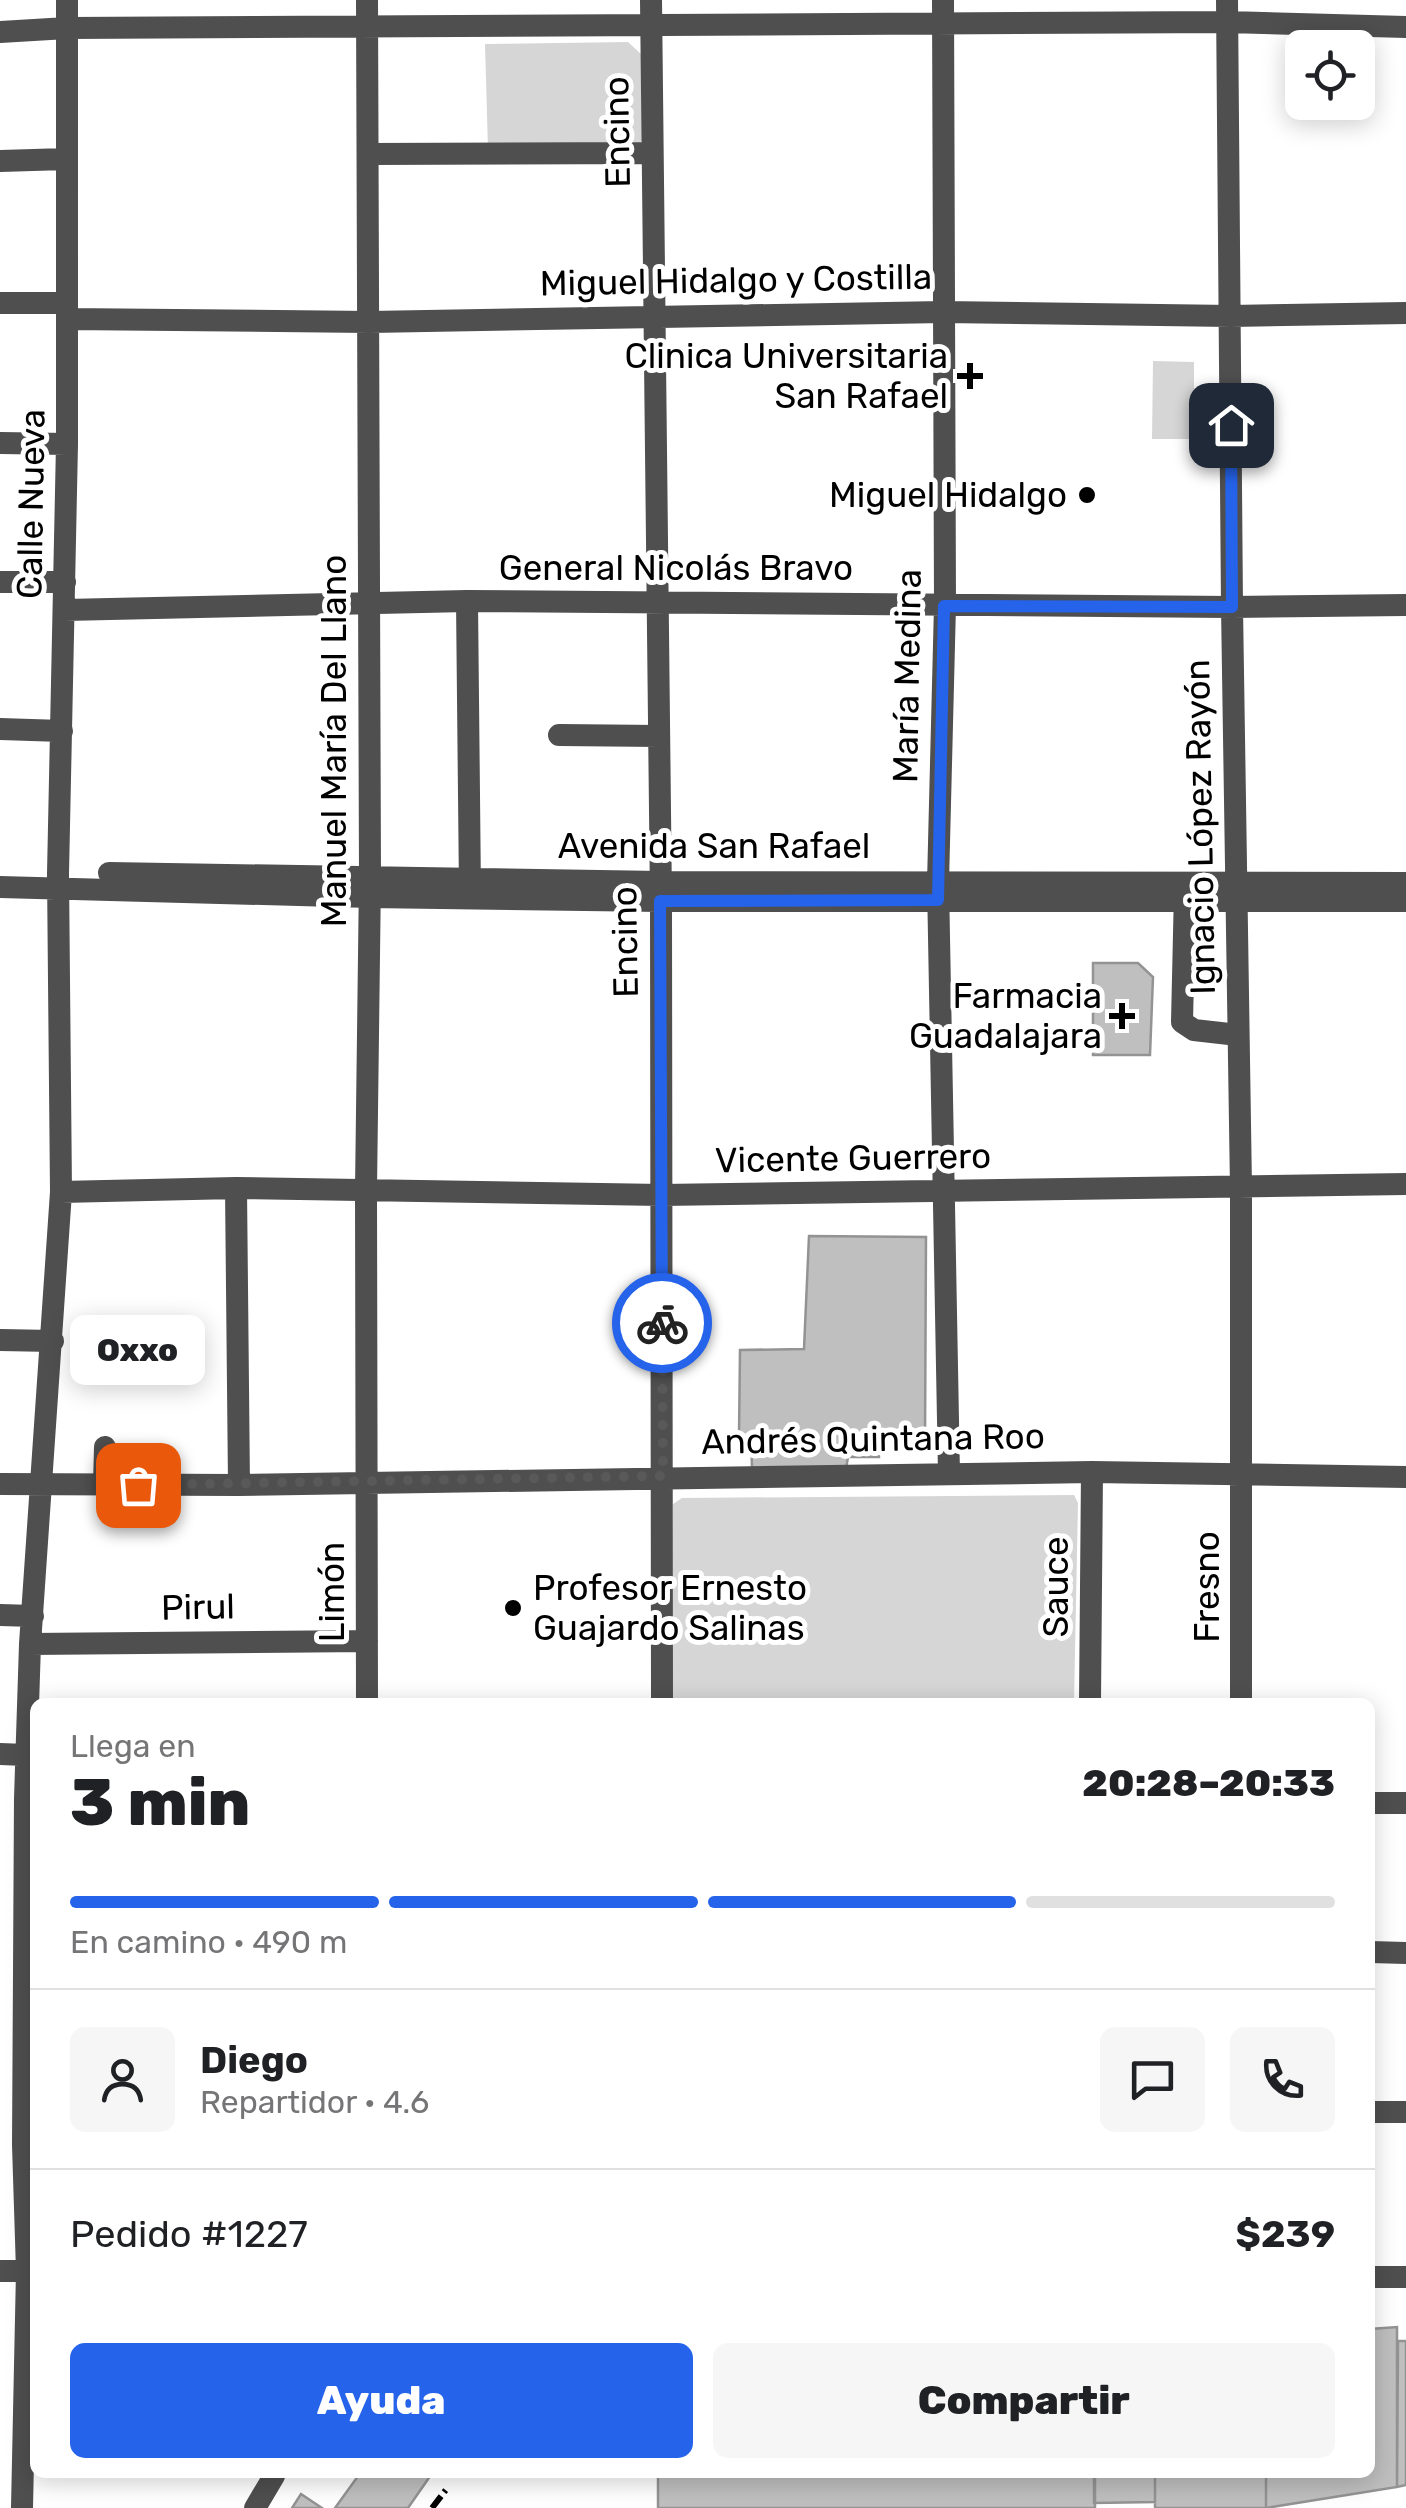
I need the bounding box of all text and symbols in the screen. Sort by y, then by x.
map controls [1285,30,1375,120]
button: locate [1285,30,1375,120]
street label: Encino [595,76,639,188]
street label: Miguel Hidalgo y Costilla [539,256,933,304]
place label: Clinica Universitaria San Rafael [625,335,948,417]
marker: Clinica Universitaria San Rafael [957,363,983,389]
pin [1189,383,1274,468]
icon: home [1204,398,1259,453]
street label: Calle Nueva [8,409,54,599]
place label: Miguel Hidalgo [829,474,1067,516]
marker: Miguel Hidalgo [1076,484,1098,506]
street label: General Nicolás Bravo [499,547,853,589]
street label: Manuel María Del Llano [313,555,355,927]
street label: María Medina [884,569,930,783]
street label: Ignacio López Rayón [1176,659,1224,995]
street label: Avenida San Rafael [558,825,870,867]
street label: Encino [603,886,647,998]
place label: Farmacia Guadalajara [909,975,1102,1057]
marker: Farmacia Guadalajara [1111,1005,1133,1027]
street label: Vicente Guerrero [714,1135,992,1181]
courier [612,1273,712,1373]
icon: bike [635,1296,690,1351]
callout: Oxxo [70,1315,206,1385]
text: Oxxo [97,1331,178,1369]
street label: Andrés Quintana Roo [701,1415,1045,1463]
pin [96,1443,181,1528]
icon: bag [111,1458,166,1513]
street label: Fresno [1186,1531,1228,1643]
street label: Sauce [1035,1536,1077,1638]
street label: Limón [311,1542,353,1642]
place label: Profesor Ernesto Guajardo Salinas [533,1567,807,1649]
street label: Pirul [161,1585,235,1629]
marker: Profesor Ernesto Guajardo Salinas [502,1597,524,1619]
text: Llega en [70,1727,196,1765]
text: 20:28–20:33 [1082,1760,1335,1806]
text: 3 min [70,1764,250,1841]
text: En camino · 490 m [70,1923,347,1961]
button: person [70,2027,175,2132]
button: chat [1100,2027,1205,2132]
button: phone [1230,2027,1335,2132]
text: Diego [200,2037,308,2083]
text: Repartidor · 4.6 [200,2083,429,2121]
text: Pedido #1227 [70,2211,308,2257]
text: $239 [1236,2211,1335,2257]
button: Ayuda [70,2343,693,2458]
button: Compartir [713,2343,1335,2458]

